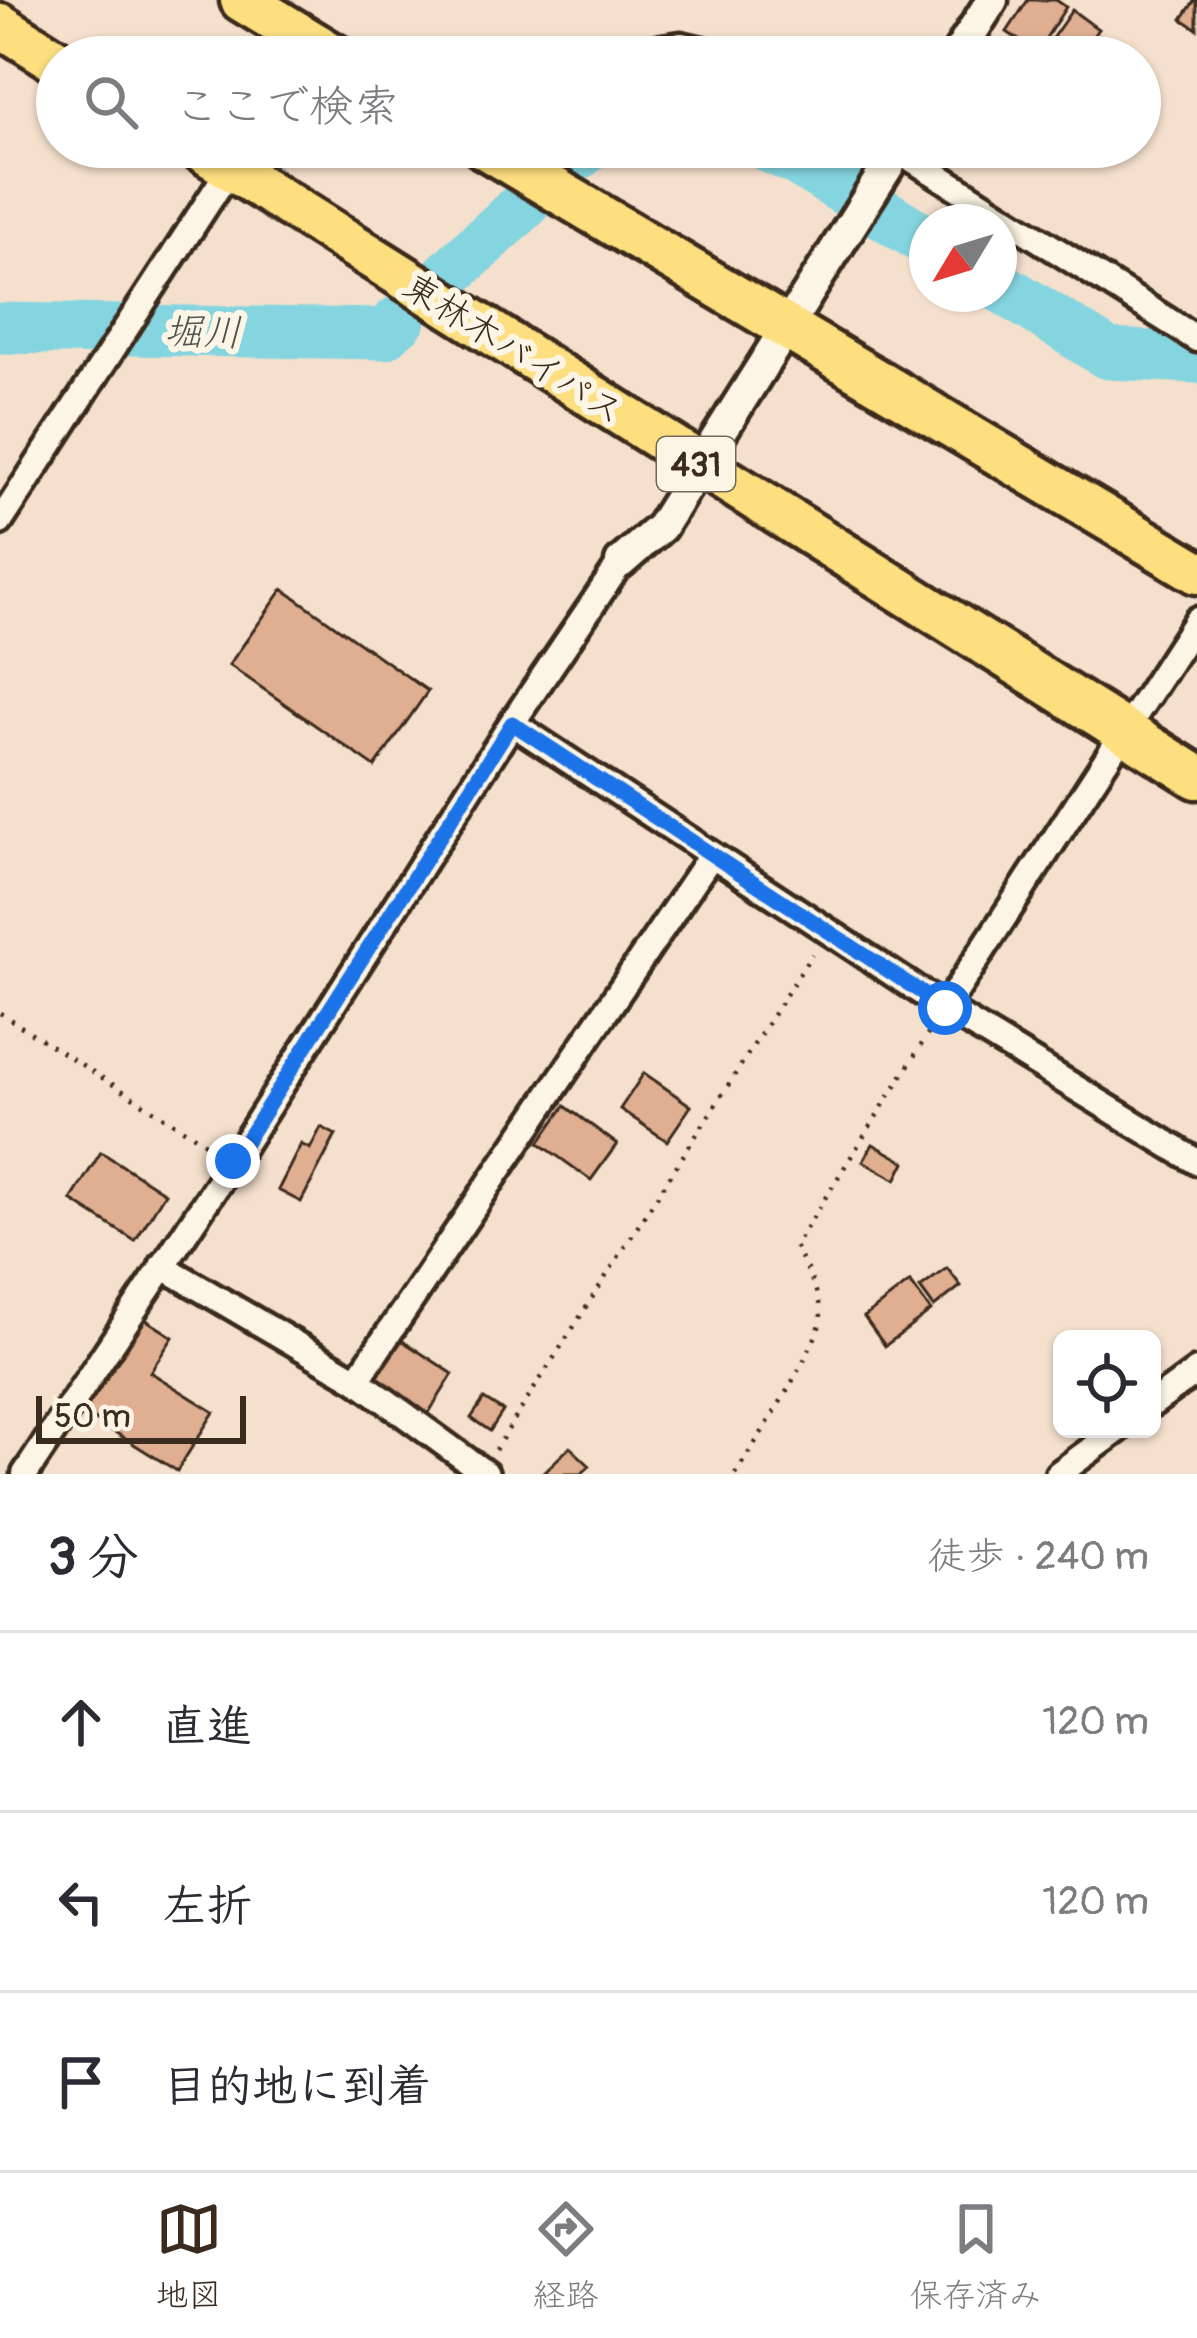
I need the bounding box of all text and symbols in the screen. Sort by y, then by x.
search box [36,36,1161,168]
icon: search [78,69,144,135]
text: ここで検索 [174,79,399,135]
north arrow [909,204,1017,312]
street label: 東林木バイパス [395,264,632,435]
water label: 堀川 [164,307,242,358]
road number: 431 [657,437,735,491]
route start [918,981,972,1035]
route end [206,1134,260,1188]
map controls [1053,1330,1161,1438]
button: locate [1053,1330,1161,1438]
scale bar [36,1390,246,1443]
text: 50 m [54,1396,131,1437]
text: 3 分 [48,1526,139,1590]
text: 徒歩 · 240 m [927,1532,1149,1581]
icon: ahead [48,1689,114,1755]
text: 120 m [1042,1697,1149,1746]
text: 直進 [162,1699,252,1755]
icon: left [48,1869,114,1935]
text: 120 m [1042,1877,1149,1926]
text: 左折 [162,1879,252,1935]
icon: arrive [48,2049,114,2115]
text: 目的地に到着 [162,2059,432,2115]
tab: 地図 [156,2196,222,2316]
tab: 経路 [533,2196,599,2316]
tab: 保存済み [910,2196,1042,2316]

